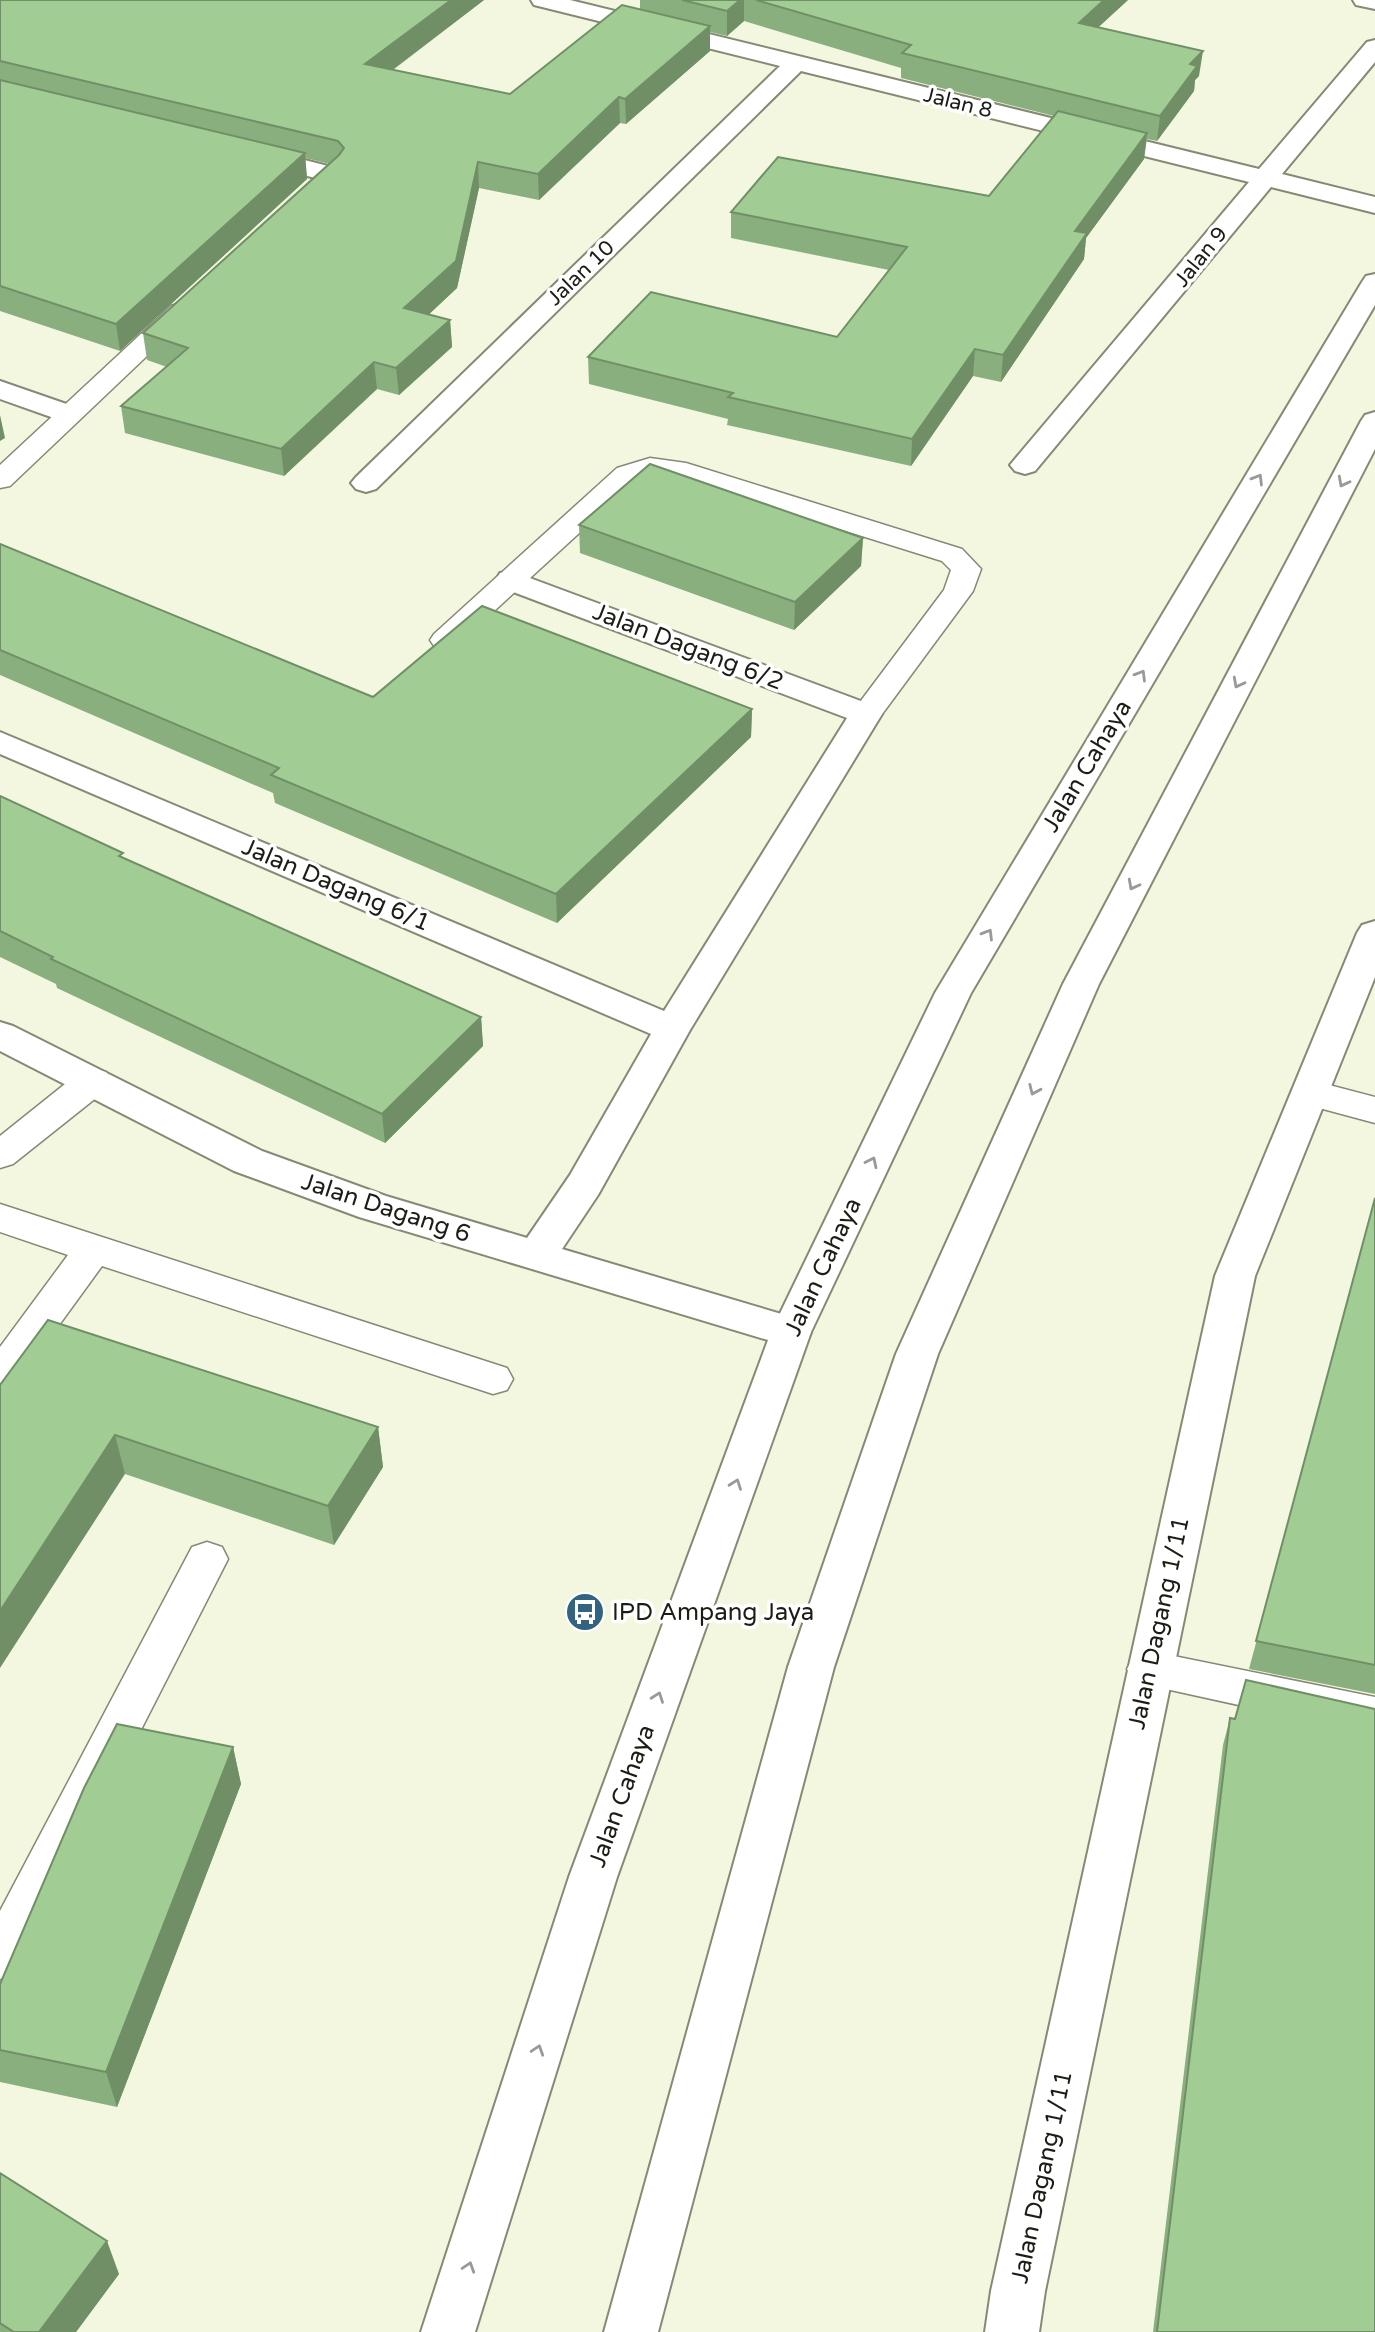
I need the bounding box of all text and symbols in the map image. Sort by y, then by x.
street label: Jalan 8 [921,82,995,124]
street label: Jalan 9 [1169,222,1233,292]
street label: Jalan 10 [542,235,620,311]
one-way arrow [1249,474,1262,487]
one-way arrow [1338,475,1352,487]
street label: Jalan Dagang 6/2 [589,597,787,697]
one-way arrow [1133,670,1146,683]
one-way arrow [1233,676,1247,688]
street label: Jalan Cahaya [1036,695,1138,837]
street label: Jalan Dagang 6/1 [238,832,434,938]
one-way arrow [1128,878,1141,890]
one-way arrow [979,928,992,941]
one-way arrow [1028,1083,1042,1095]
one-way arrow [864,1157,878,1169]
street label: Jalan Dagang 6 [298,1167,474,1249]
street label: Jalan Cahaya [778,1193,868,1341]
one-way arrow [727,1478,741,1490]
street label: Jalan Dagang 1/11 [1122,1514,1196,1732]
bus stop icon: IPD Ampang Jaya [564,1591,606,1633]
place label: IPD Ampang Jaya [612,1598,814,1627]
one-way arrow [650,1692,664,1704]
street label: Jalan Cahaya [583,1721,661,1871]
one-way arrow [529,2044,544,2056]
street label: Jalan Dagang 1/11 [1005,2068,1079,2286]
one-way arrow [461,2261,475,2274]

